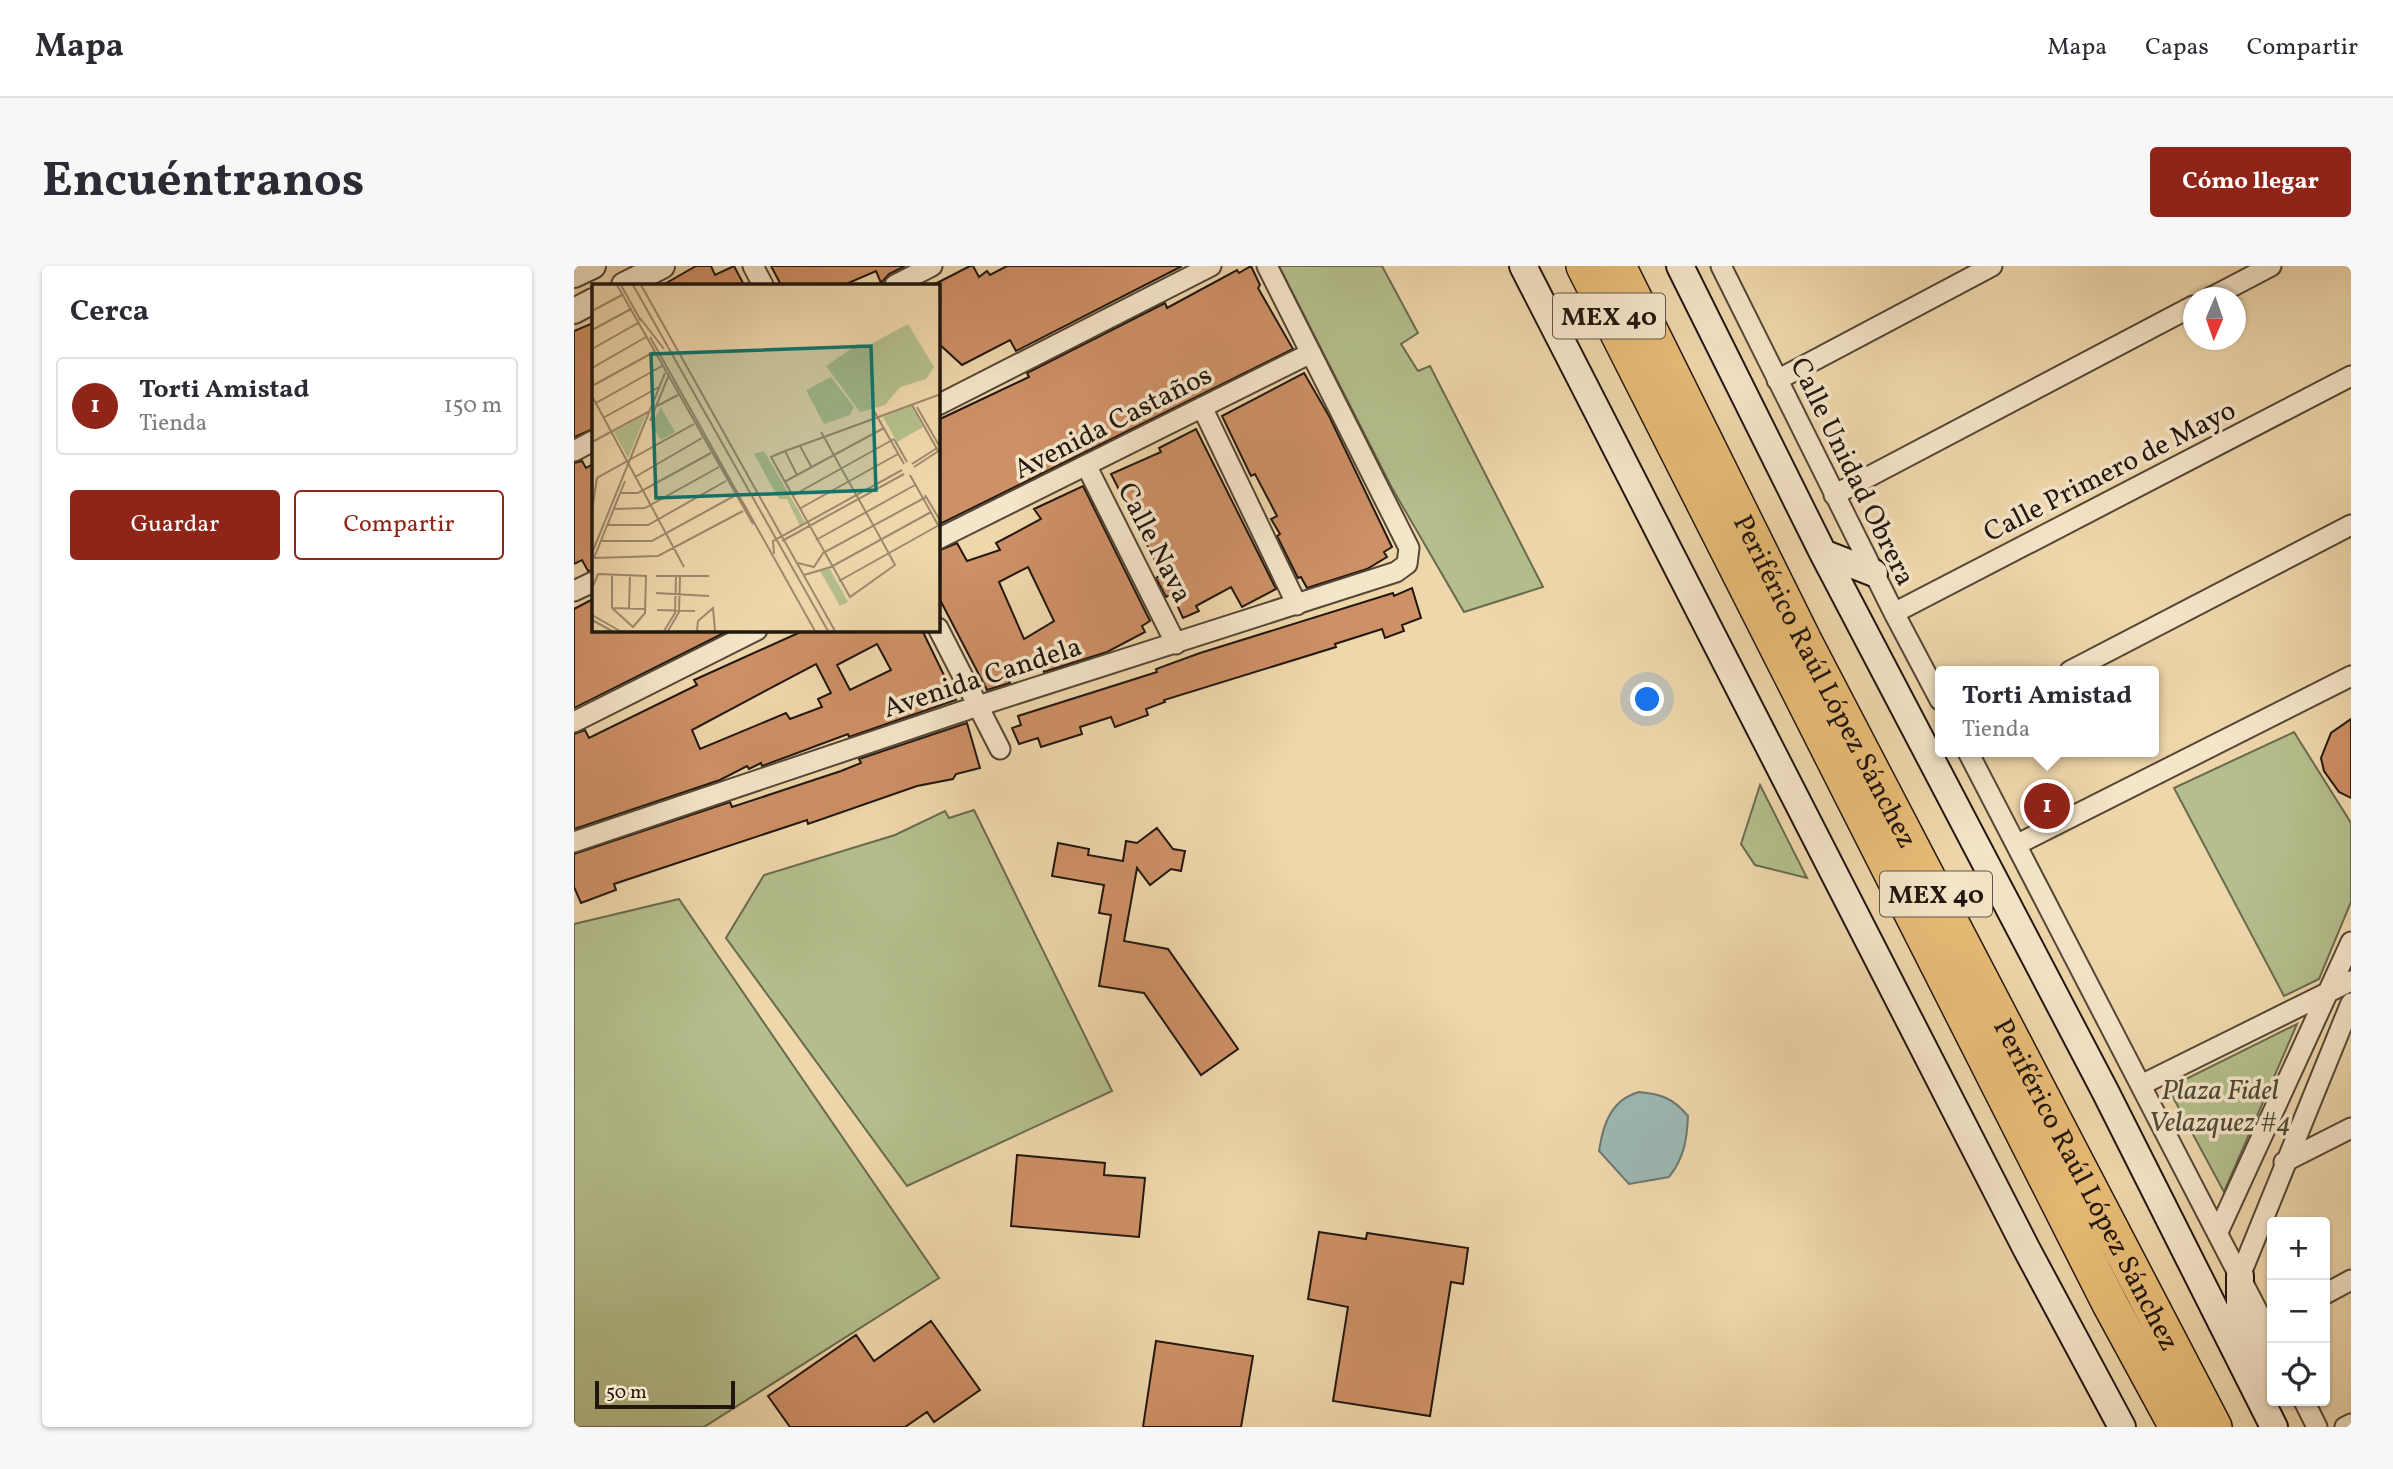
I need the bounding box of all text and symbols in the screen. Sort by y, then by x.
text: Mapa [35,25,124,71]
text: Mapa [2047,31,2107,65]
text: Capas [2145,31,2209,65]
text: Compartir [2247,31,2358,65]
button: Cómo llegar [2150,147,2351,217]
text: Encuéntranos [42,148,364,217]
inset map [592,284,940,632]
north arrow [2183,287,2246,350]
text: Cerca [70,291,149,333]
road number: MEX 40 [1553,294,1665,338]
street label: Calle Unidad Obrera [1780,351,1924,593]
street label: Avenida Castaños [1007,356,1219,490]
text: Torti Amistad [139,372,309,408]
text: 1 [90,390,100,422]
text: 150 m [444,390,502,422]
street label: Calle Primero de Mayo [1977,392,2243,553]
text: Tienda [139,408,207,440]
street label: Calle Nava [1107,476,1201,610]
button: Guardar [70,490,280,560]
button: Compartir [294,490,504,560]
street label: Periférico Raúl López Sánchez [1722,509,1926,855]
street label: Avenida Candela [878,628,1087,729]
popup [1935,666,2159,757]
text: Torti Amistad [1962,678,2132,714]
your location [1630,682,1664,716]
text: Tienda [1962,714,2030,746]
pin: 1 [2024,780,2070,832]
road number: MEX 40 [1880,872,1992,916]
street label: Periférico Raúl López Sánchez [1982,1012,2188,1358]
park label: Plaza Fidel Velazquez #4 [2149,1072,2291,1143]
map controls [2267,1217,2330,1406]
button: + [2267,1217,2330,1280]
button: − [2267,1280,2330,1343]
button: locate [2267,1343,2330,1406]
scale bar [595,1378,735,1410]
text: 50 m [606,1380,647,1406]

